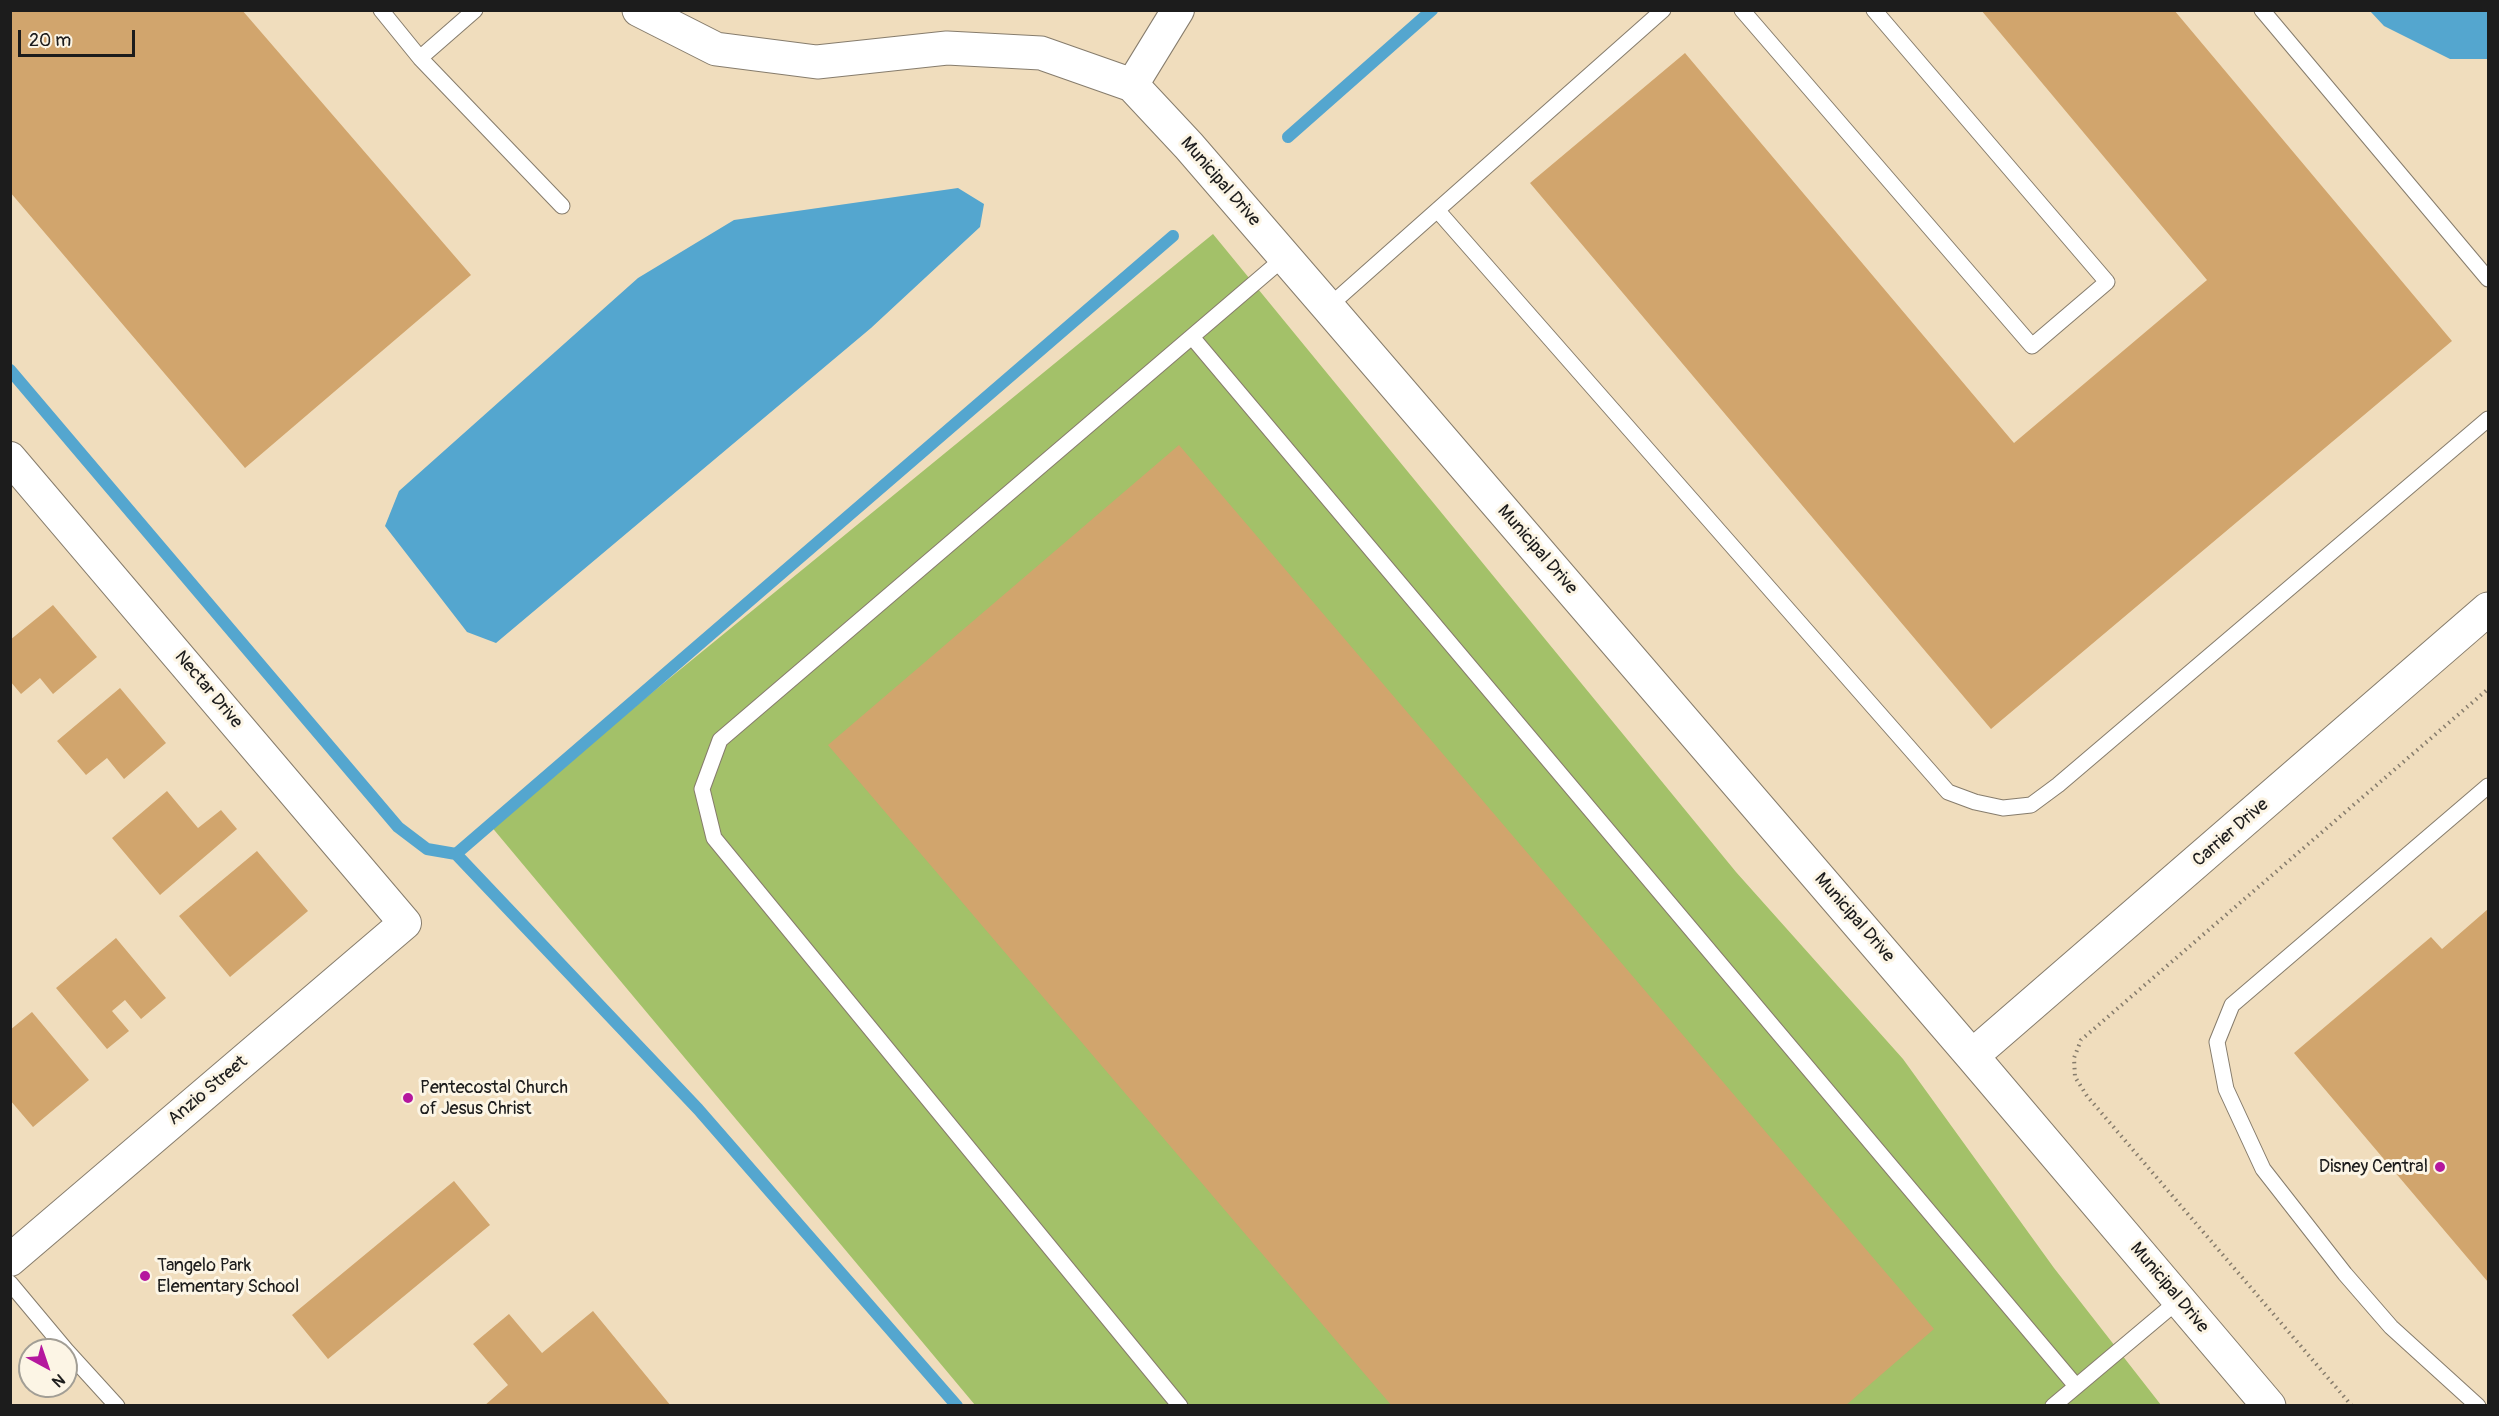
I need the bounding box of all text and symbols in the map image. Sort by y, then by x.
scale bar [21,18,138,56]
text: 20 m [29,29,71,52]
street label: Municipal Drive [1175,133,1265,231]
street label: Municipal Drive [1492,501,1582,599]
street label: Nectar Drive [169,647,247,733]
street label: Carrier Drive [2189,794,2273,872]
street label: Municipal Drive [1809,869,1899,967]
street label: Anzio Street [164,1052,252,1130]
place label: Pentecostal Church of Jesus Christ [420,1077,568,1120]
marker: Pentecostal Church of Jesus Christ [401,1091,415,1105]
place label: Disney Central [2319,1156,2428,1178]
marker: Disney Central [2433,1160,2447,1174]
street label: Municipal Drive [2125,1238,2213,1338]
place label: Tangelo Park Elementary School [157,1255,299,1298]
marker: Tangelo Park Elementary School [138,1269,152,1283]
north arrow [18,1338,78,1398]
text: N [48,1369,69,1391]

